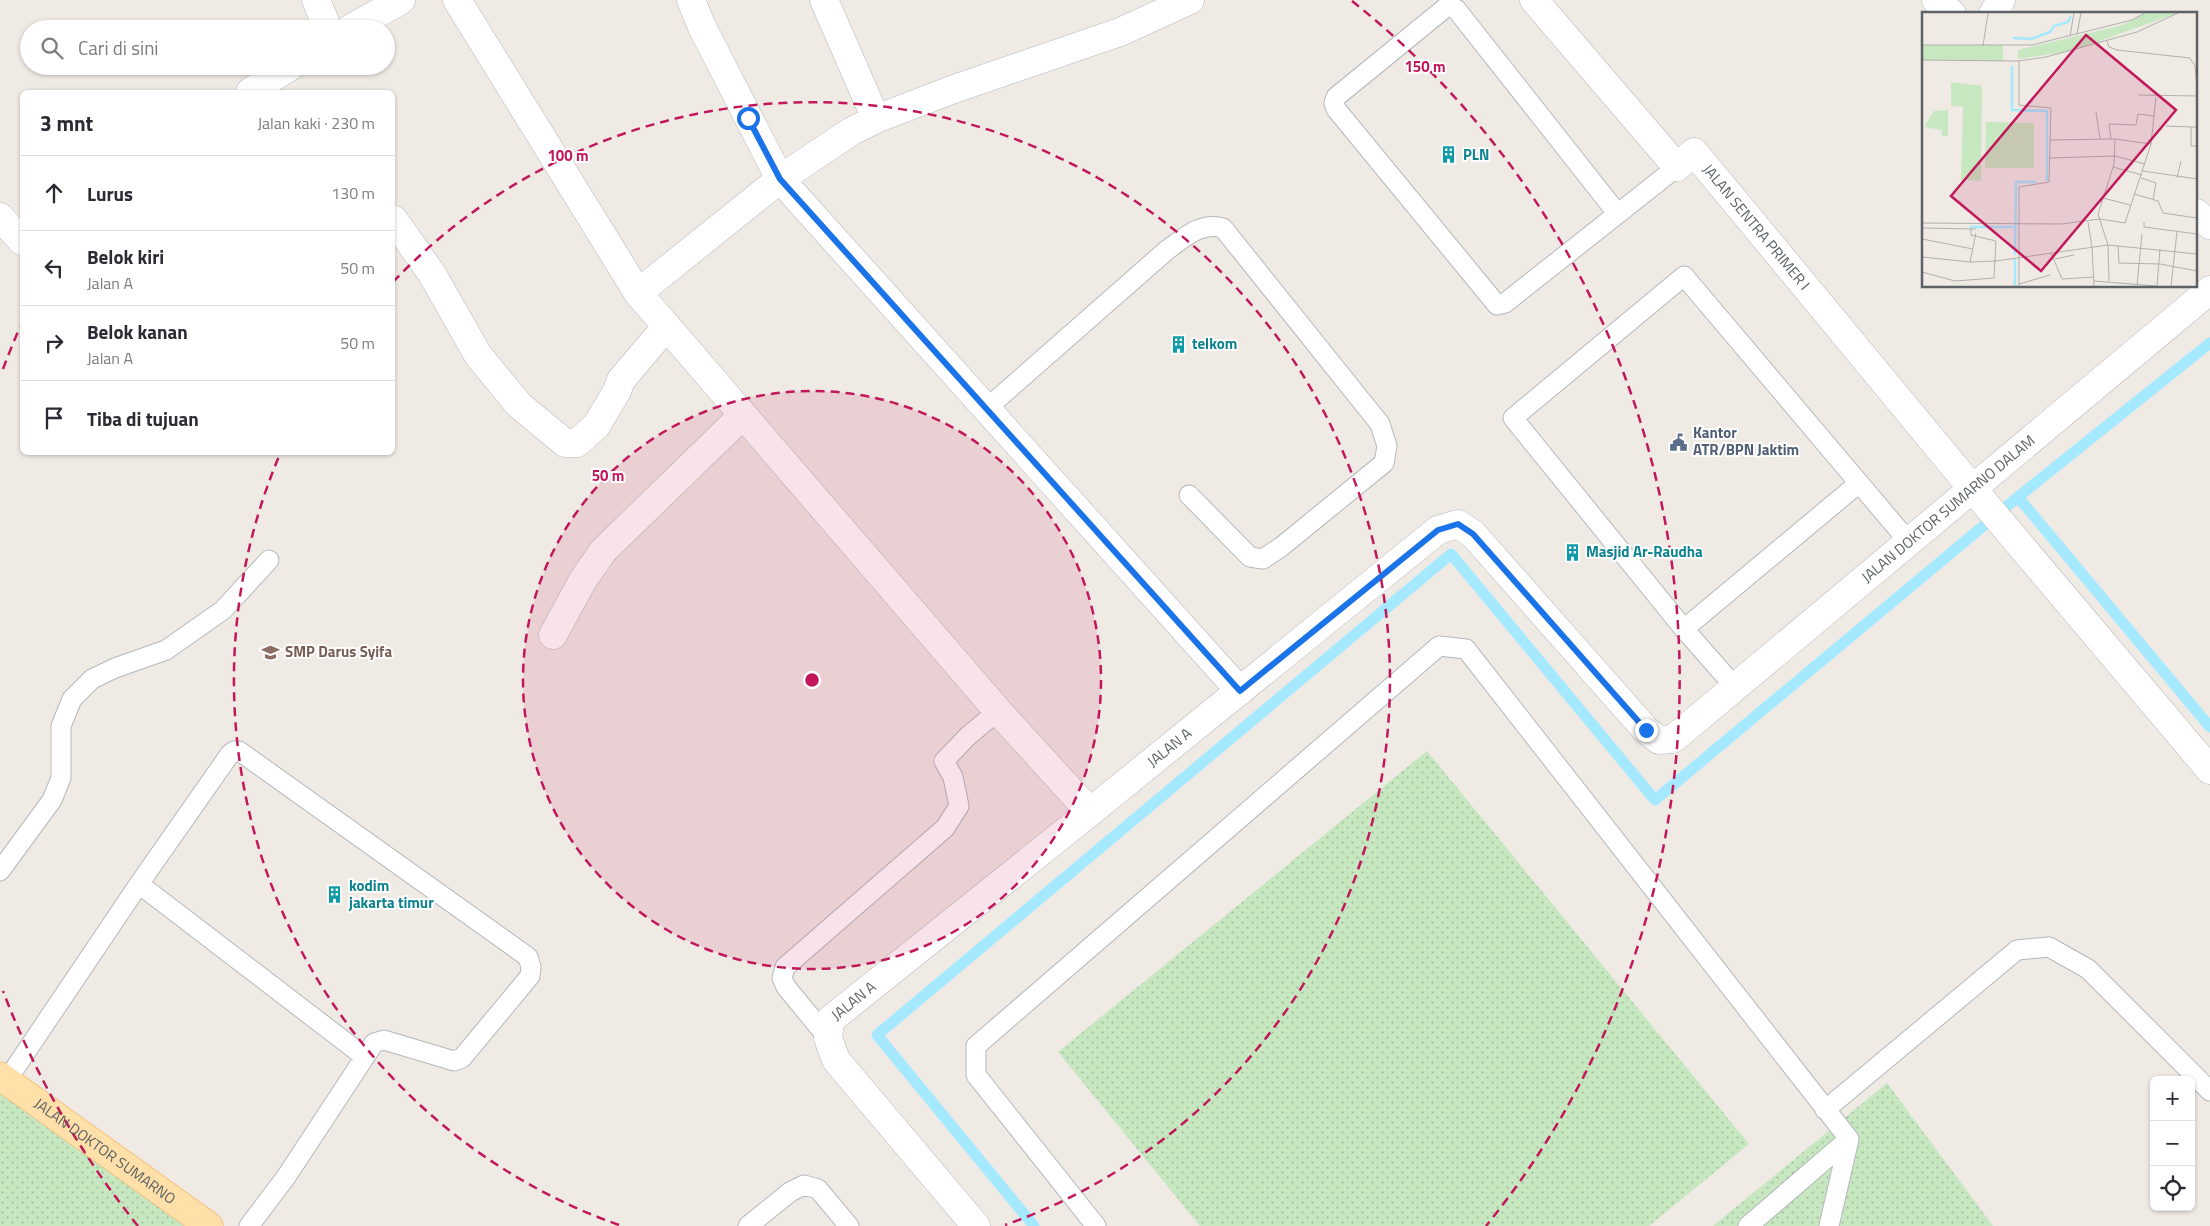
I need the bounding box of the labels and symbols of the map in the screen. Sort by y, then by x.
inset map [1922,12,2198,288]
text: 150 m [1404,55,1446,78]
route start [737,107,760,130]
place label: PLN [1463,143,1489,166]
text: 100 m [547,144,589,167]
building icon: PLN [1439,145,1459,165]
street label: JALAN SENTRA PRIMER I [1697,159,1816,295]
place label: telkom [1192,332,1237,355]
building icon: telkom [1168,334,1188,354]
place label: Kantor ATR/BPN Jaktim [1693,421,1799,461]
street label: JALAN DOKTOR SUMARNO DALAM [1856,429,2040,588]
public building icon: Kantor ATR/BPN Jaktim [1669,432,1689,452]
text: 50 m [592,464,624,487]
place label: Masjid Ar-Raudha [1586,540,1703,563]
building icon: Masjid Ar-Raudha [1562,542,1582,562]
place label: SMP Darus Syifa [285,640,392,663]
school or university icon: SMP Darus Syifa [261,642,281,662]
centre of rings [803,671,821,689]
route end [1635,719,1658,742]
street label: JALAN A [1142,722,1197,772]
place label: kodim jakarta timur [348,874,434,914]
building icon: kodim jakarta timur [325,885,345,905]
street label: JALAN A [826,975,881,1026]
street label: JALAN DOKTOR SUMARNO [29,1092,181,1210]

